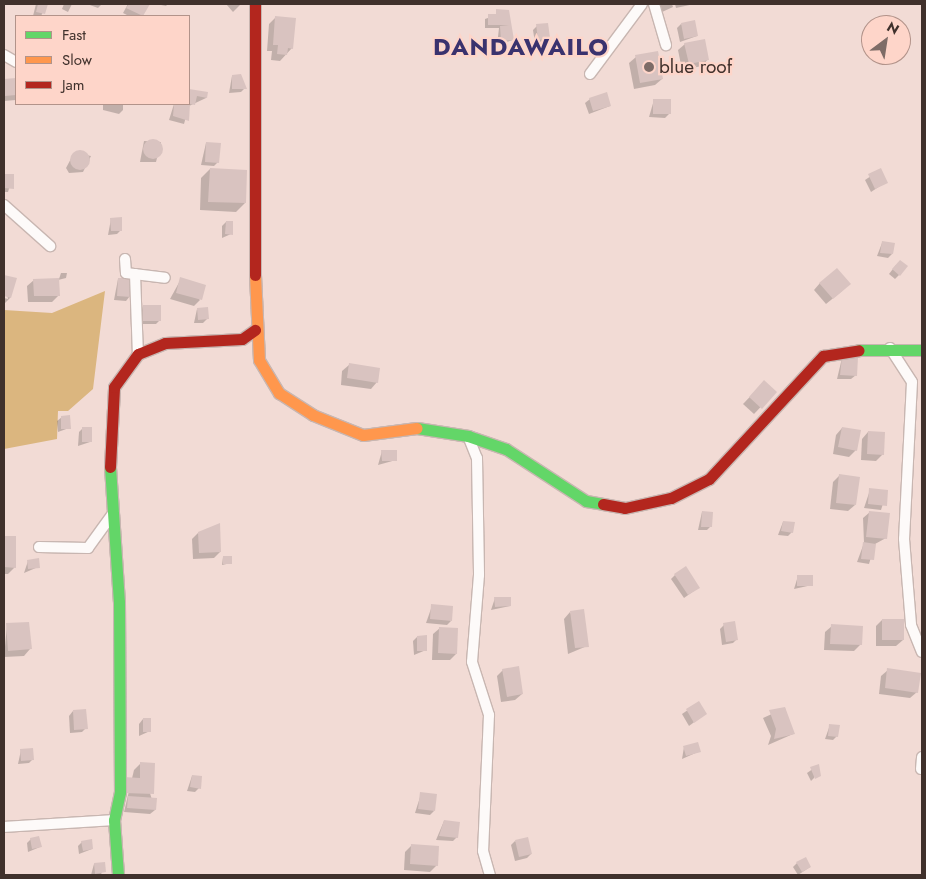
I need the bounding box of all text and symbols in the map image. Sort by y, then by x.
legend [15,15,190,105]
north arrow [861,15,911,65]
text: N [883,17,903,39]
text: Fast [62,24,86,46]
district label: DANDAWAILO [432,33,610,61]
text: Slow [62,49,92,71]
place label: blue roof [659,56,732,78]
marker: blue roof [643,61,655,73]
text: Jam [62,74,85,96]

